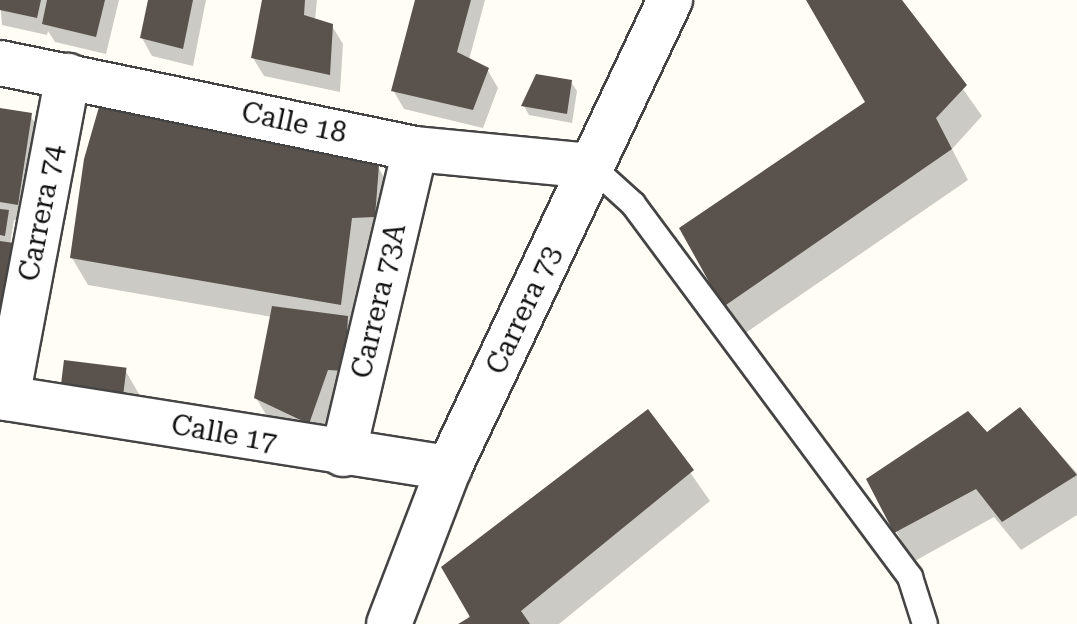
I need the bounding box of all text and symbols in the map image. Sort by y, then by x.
street label: Calle 18 [238,96,350,150]
street label: Carrera 74 [12,142,72,284]
street label: Carrera 73A [345,220,413,382]
street label: Carrera 73 [480,240,568,380]
street label: Calle 17 [169,408,279,460]

